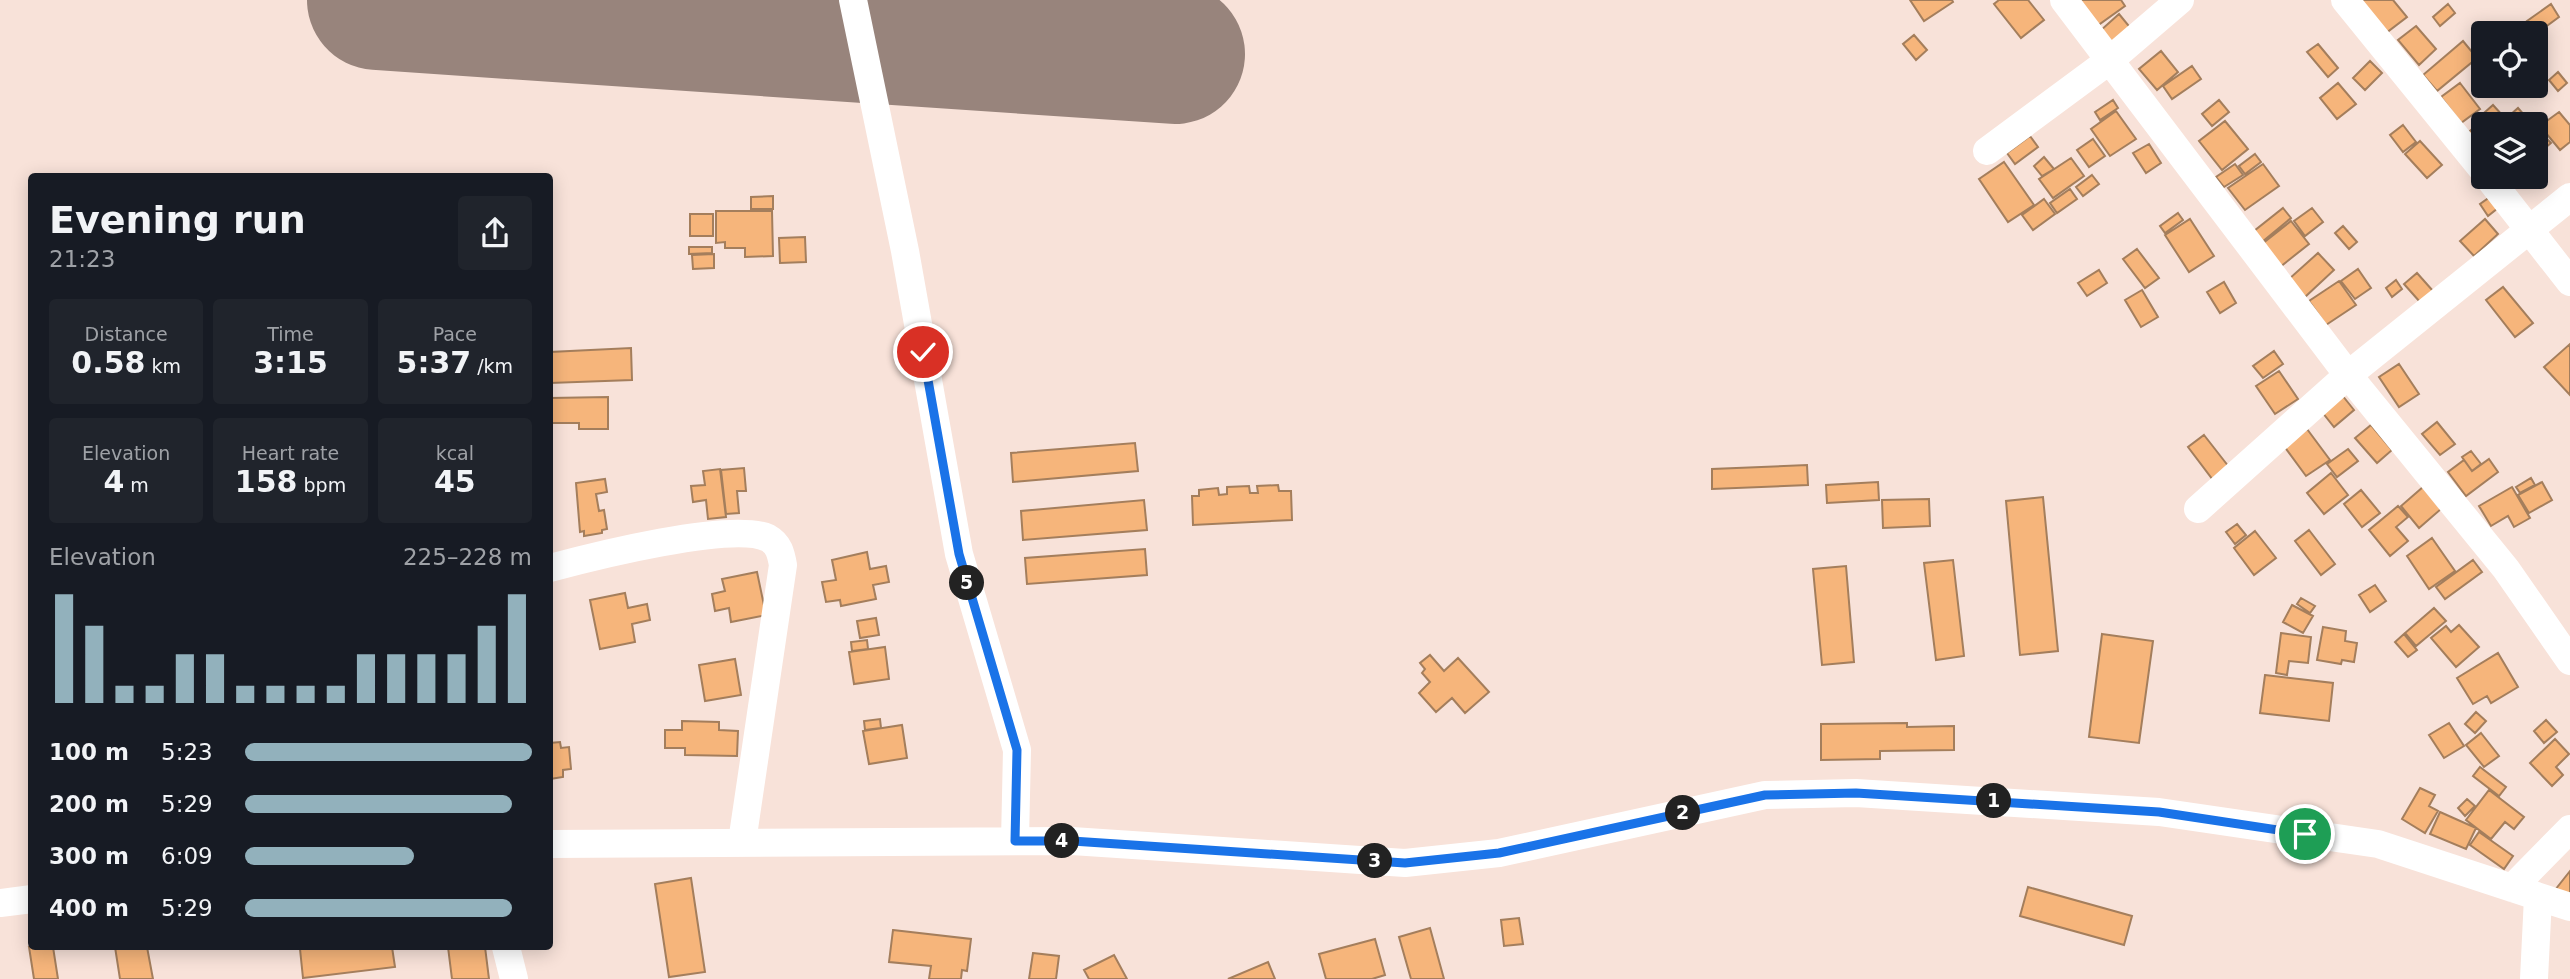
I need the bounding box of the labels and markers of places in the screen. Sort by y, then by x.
pin [893,322,953,382]
pin: 5 [950,566,984,600]
pin: 1 [1976,784,2011,818]
pin: 2 [1666,796,1700,830]
pin [2275,804,2335,864]
pin: 4 [1044,824,1080,858]
pin: 3 [1358,844,1392,878]

